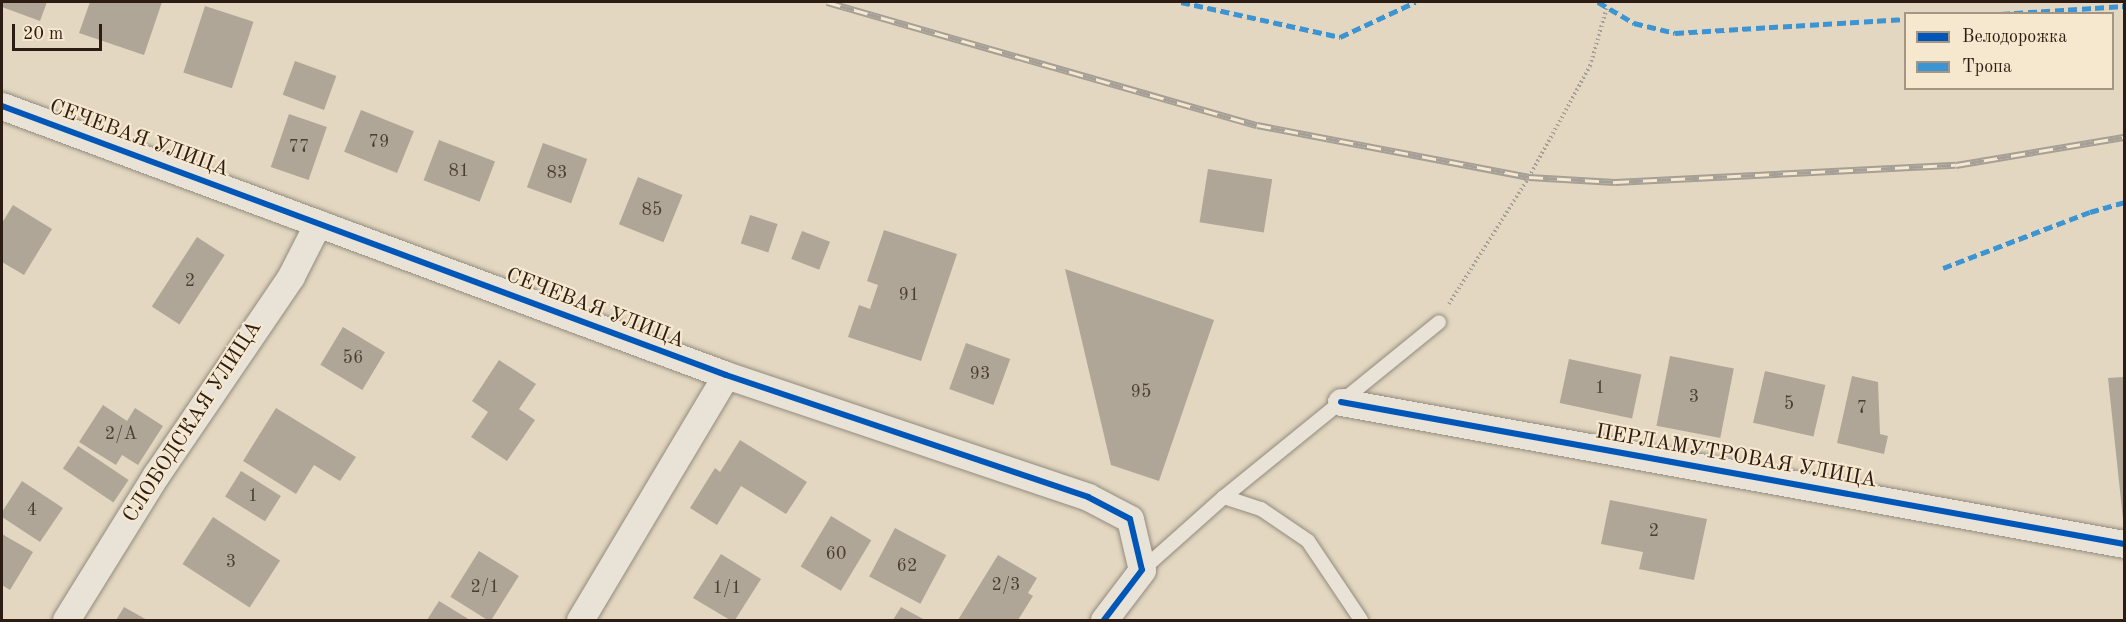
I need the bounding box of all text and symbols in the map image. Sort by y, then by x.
scale bar [15,12,105,50]
legend [1904,12,2114,90]
text: 20 m [23,25,63,43]
text: Велодорожка [1962,28,2067,46]
text: Тропа [1962,58,2012,76]
street label: СЕЧЕВАЯ УЛИЦА [46,95,232,183]
house number: 79 [369,131,389,153]
house number: 77 [289,136,309,158]
house number: 81 [449,160,469,182]
house number: 83 [547,162,567,184]
house number: 85 [642,199,662,221]
street label: СЕЧЕВАЯ УЛИЦА [502,263,688,355]
house number: 2 [185,270,195,292]
house number: 91 [899,284,919,306]
street label: СЛОБОДСКАЯ УЛИЦА [118,316,268,528]
house number: 56 [343,347,363,369]
house number: 93 [970,363,990,385]
house number: 1 [1595,377,1605,399]
house number: 95 [1131,381,1151,403]
house number: 3 [1689,386,1699,408]
house number: 5 [1784,393,1794,415]
house number: 7 [1857,397,1867,419]
street label: ПЕРЛАМУТРОВАЯ УЛИЦА [1593,420,1879,494]
house number: 2/А [105,423,137,445]
house number: 1 [248,485,258,507]
house number: 4 [27,499,37,521]
house number: 2 [1649,520,1659,542]
house number: 60 [826,543,846,565]
house number: 3 [226,551,236,573]
house number: 62 [897,555,917,577]
house number: 2/3 [992,574,1020,596]
house number: 2/1 [471,576,499,598]
house number: 1/1 [713,577,741,599]

